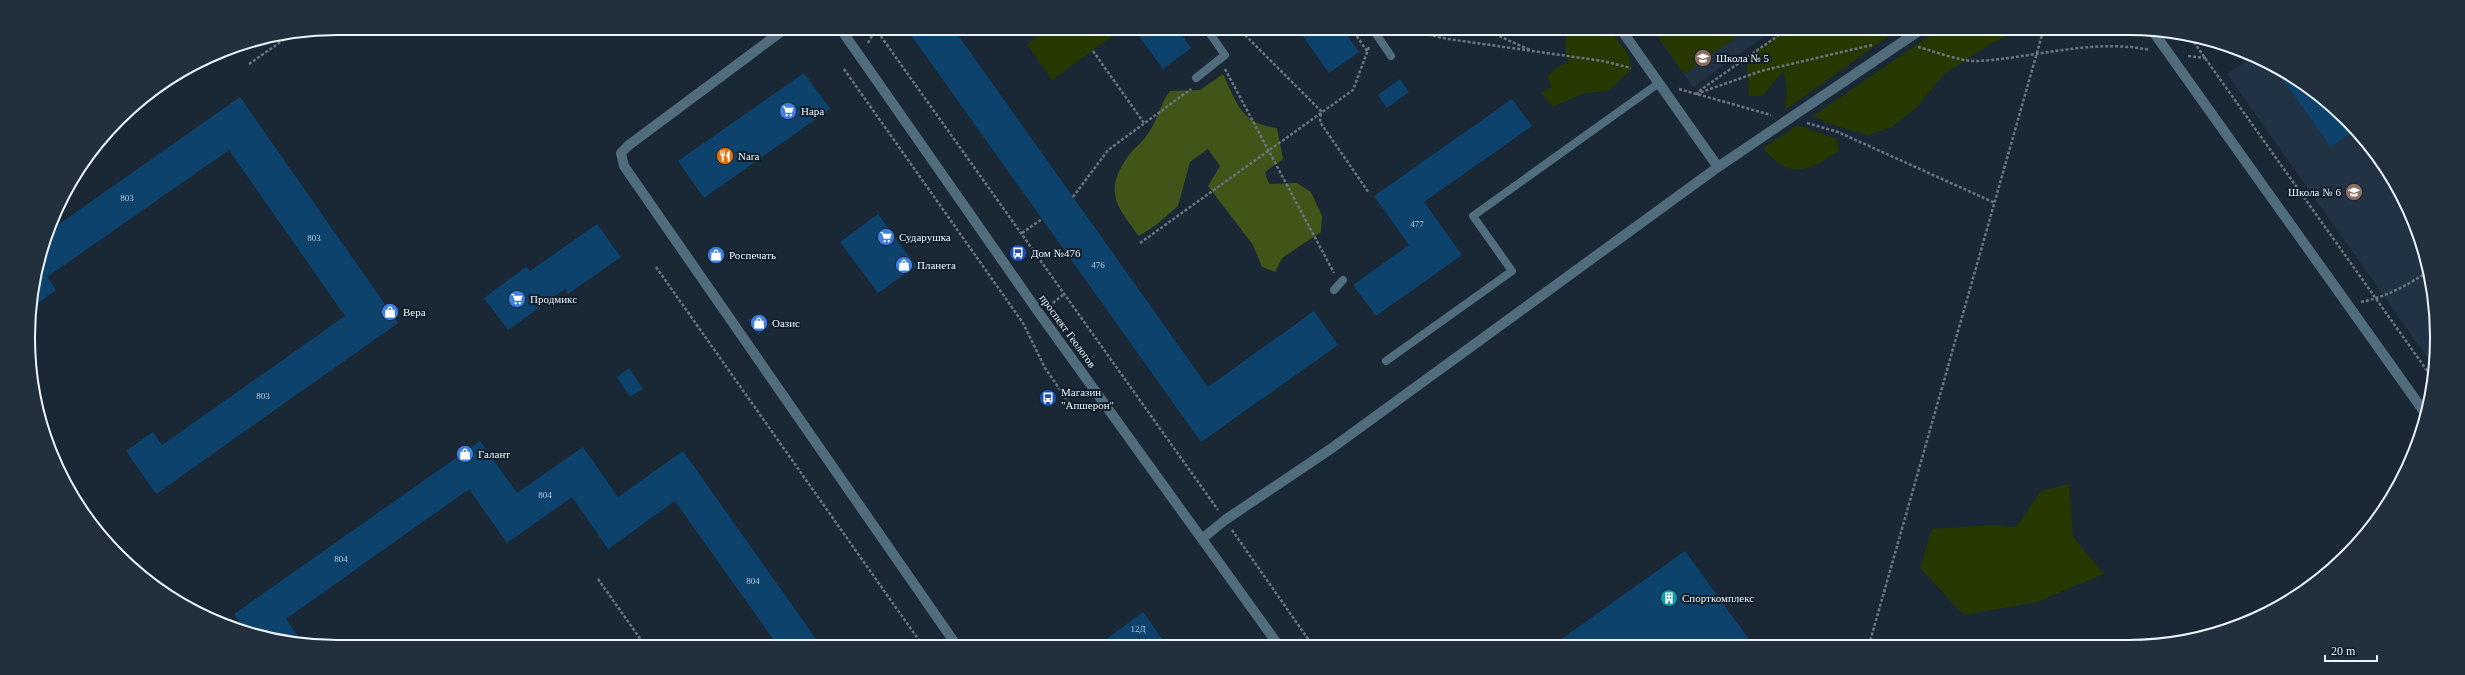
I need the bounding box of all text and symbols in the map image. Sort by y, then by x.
school or university icon: Школа № 5 [1693,48,1713,68]
place label: Школа № 5 [1716,52,1770,64]
supermarket icon: Нара [778,101,798,121]
place label: Нара [801,105,824,117]
restaurant icon: Nara [715,146,735,166]
place label: Nara [738,150,759,162]
school or university icon: Школа № 6 [2344,182,2364,202]
place label: Школа № 6 [2288,186,2341,198]
house number: 803 [120,193,134,203]
house number: 477 [1410,219,1424,229]
supermarket icon: Сударушка [876,227,896,247]
place label: Сударушка [899,231,951,243]
house number: 803 [307,233,321,243]
bus stop icon: Дом №476 [1008,243,1028,263]
shop icon: Роспечать [706,245,726,265]
place label: Дом №476 [1031,247,1081,259]
place label: Роспечать [729,249,776,261]
shop icon: Планета [894,255,914,275]
place label: Планета [917,259,956,271]
house number: 476 [1091,260,1105,270]
supermarket icon: Продмикс [507,289,527,309]
street label: проспект Геологов [1038,292,1098,370]
place label: Продмикс [530,293,577,305]
shop icon: Вера [380,302,400,322]
place label: Вера [403,306,426,318]
shop icon: Оазис [749,313,769,333]
place label: Оазис [772,317,800,329]
place label: Магазин "Апшерон" [1061,386,1114,411]
bus stop icon: Магазин "Апшерон" [1038,388,1058,408]
house number: 803 [256,391,270,401]
shop icon: Галант [455,444,475,464]
place label: Галант [478,448,510,460]
house number: 804 [538,490,552,500]
house number: 804 [334,554,348,564]
house number: 804 [746,576,760,586]
building icon: Спорткомплекс [1659,588,1679,608]
place label: Спорткомплекс [1682,592,1754,604]
house number: 12Д [1130,624,1146,634]
scale bar [2325,637,2377,663]
text: 20 m [2331,644,2356,658]

